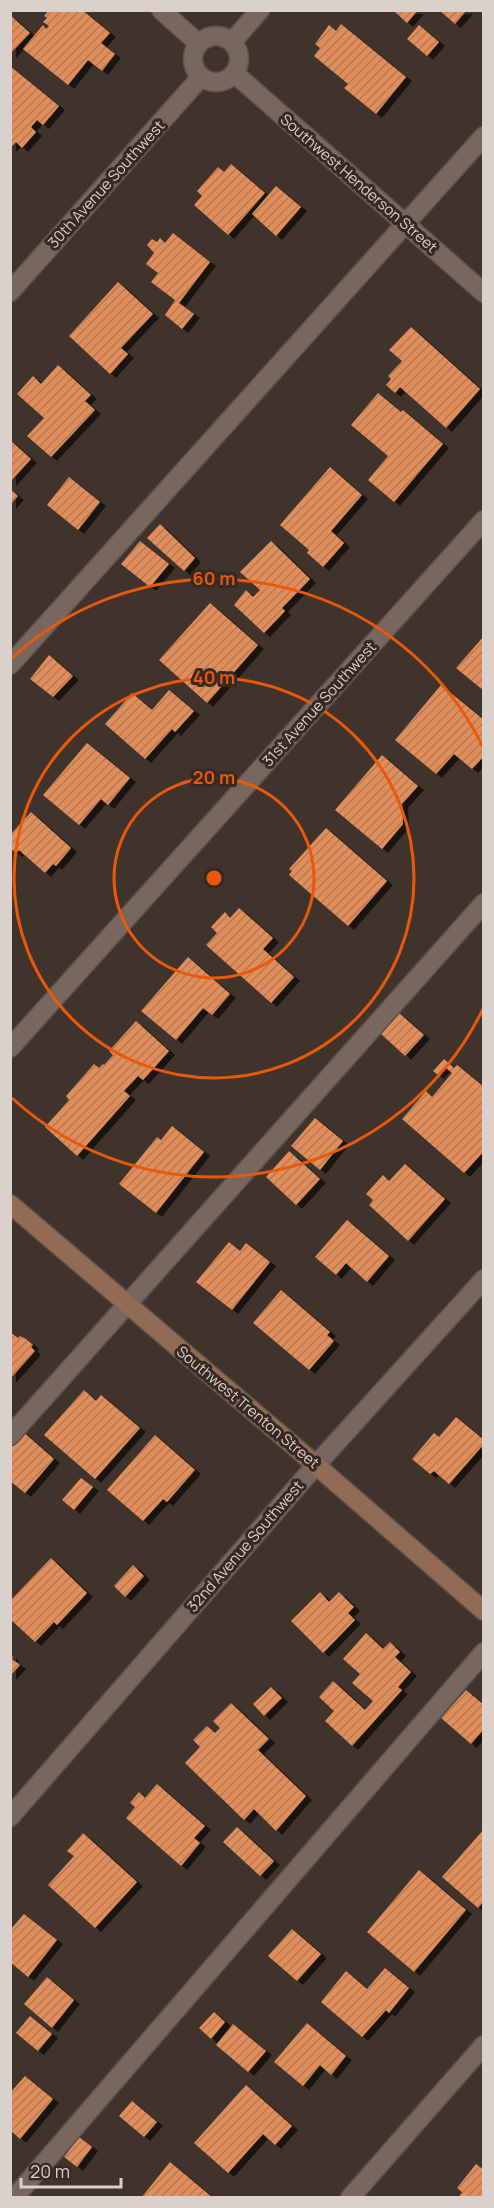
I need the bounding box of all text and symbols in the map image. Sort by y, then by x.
street label: Southwest Henderson Street [276,109,442,257]
street label: 30th Avenue Southwest [43,115,169,253]
text: 60 m [193,566,235,590]
street label: 31st Avenue Southwest [257,637,381,771]
text: 40 m [193,665,235,689]
text: 20 m [193,765,235,789]
centre of rings [204,868,224,888]
street label: Southwest Trenton Street [172,1341,324,1473]
street label: 32nd Avenue Southwest [182,1476,308,1616]
scale bar [21,2151,122,2189]
text: 20 m [30,2159,70,2183]

